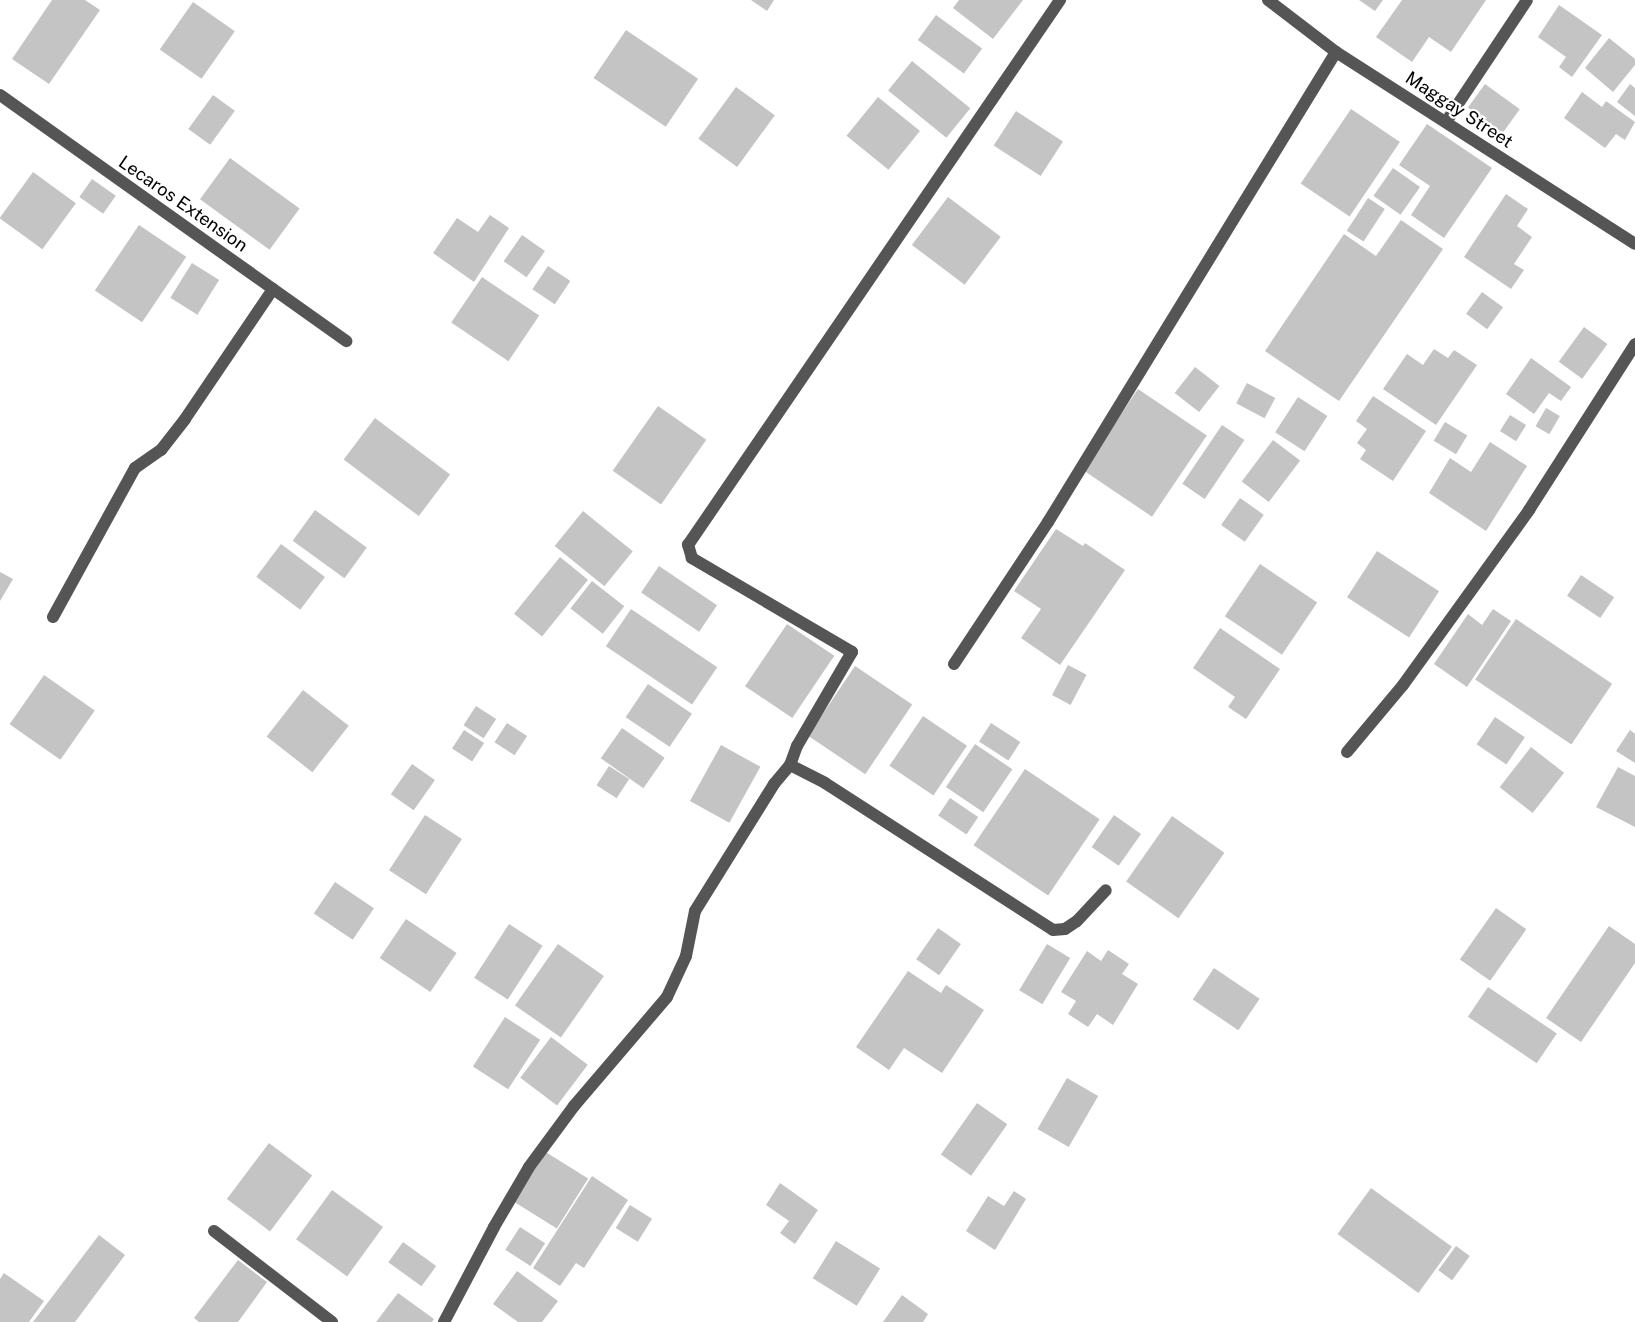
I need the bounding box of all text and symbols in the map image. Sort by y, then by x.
street label: Maggay Street [1401,67,1517,153]
street label: Lecaros Extension [114,151,252,257]

